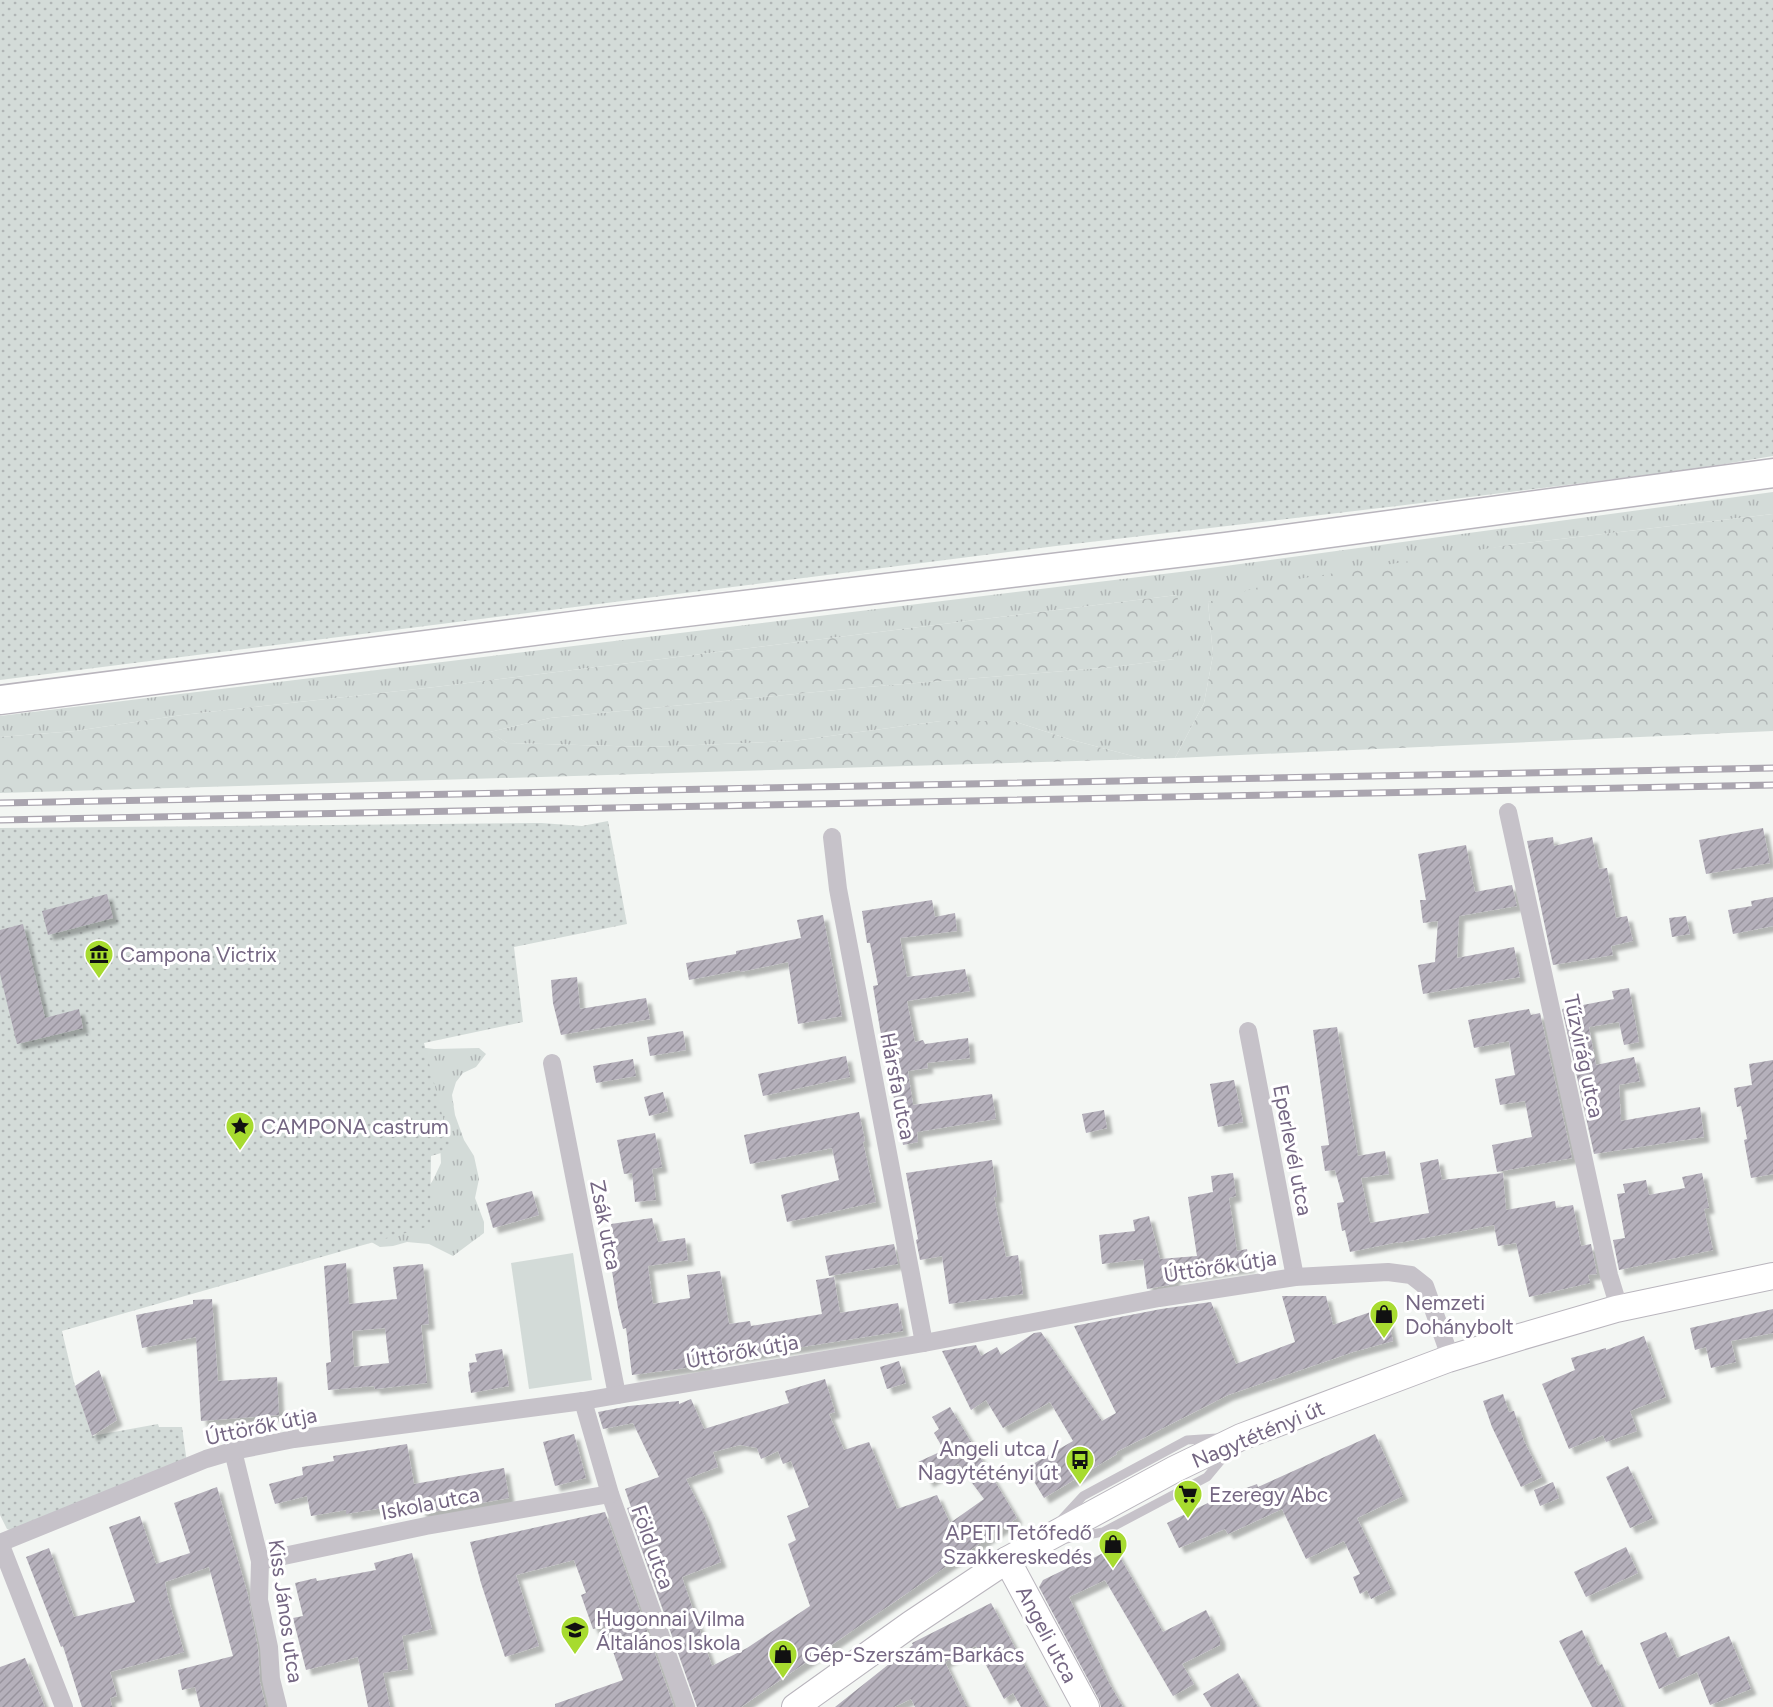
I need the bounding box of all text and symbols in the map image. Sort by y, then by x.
museum icon: Campona Victrix [83,938,115,980]
place label: Campona Victrix [120,942,277,967]
street label: Tűzvirág utca [1559,992,1609,1120]
street label: Hársfa utca [875,1030,921,1142]
street label: Eperlevél utca [1268,1082,1318,1218]
place icon: CAMPONA castrum [224,1110,256,1152]
place label: CAMPONA castrum [261,1114,449,1139]
street label: Zsák utca [585,1178,627,1272]
street label: Úttörők útja [1162,1245,1278,1287]
place label: Nemzeti Dohánybolt [1405,1290,1514,1339]
shop icon: Nemzeti Dohánybolt [1368,1298,1400,1340]
street label: Úttörők útja [684,1329,800,1373]
street label: Nagytétényi út [1188,1395,1328,1473]
street label: Úttörők útja [203,1402,319,1450]
place label: Angeli utca / Nagytétényi út [918,1436,1059,1485]
bus stop icon: Angeli utca / Nagytétényi út [1064,1444,1096,1486]
supermarket icon: Ezeregy Abc [1172,1478,1204,1520]
street label: Iskola utca [379,1481,481,1525]
place label: Ezeregy Abc [1209,1482,1328,1507]
street label: Föld utca [626,1502,680,1592]
place label: APETI Tetőfedő Szakkereskedés [943,1520,1092,1569]
shop icon: APETI Tetőfedő Szakkereskedés [1097,1528,1129,1570]
street label: Kiss János utca [264,1538,308,1684]
street label: Angeli utca [1011,1581,1083,1687]
place label: Hugonnai Vilma Általános Iskola [596,1606,745,1655]
school or university icon: Hugonnai Vilma Általános Iskola [559,1614,591,1656]
shop icon: Gép-Szerszám-Barkács [767,1638,799,1680]
place label: Gép-Szerszám-Barkács [804,1642,1024,1667]

